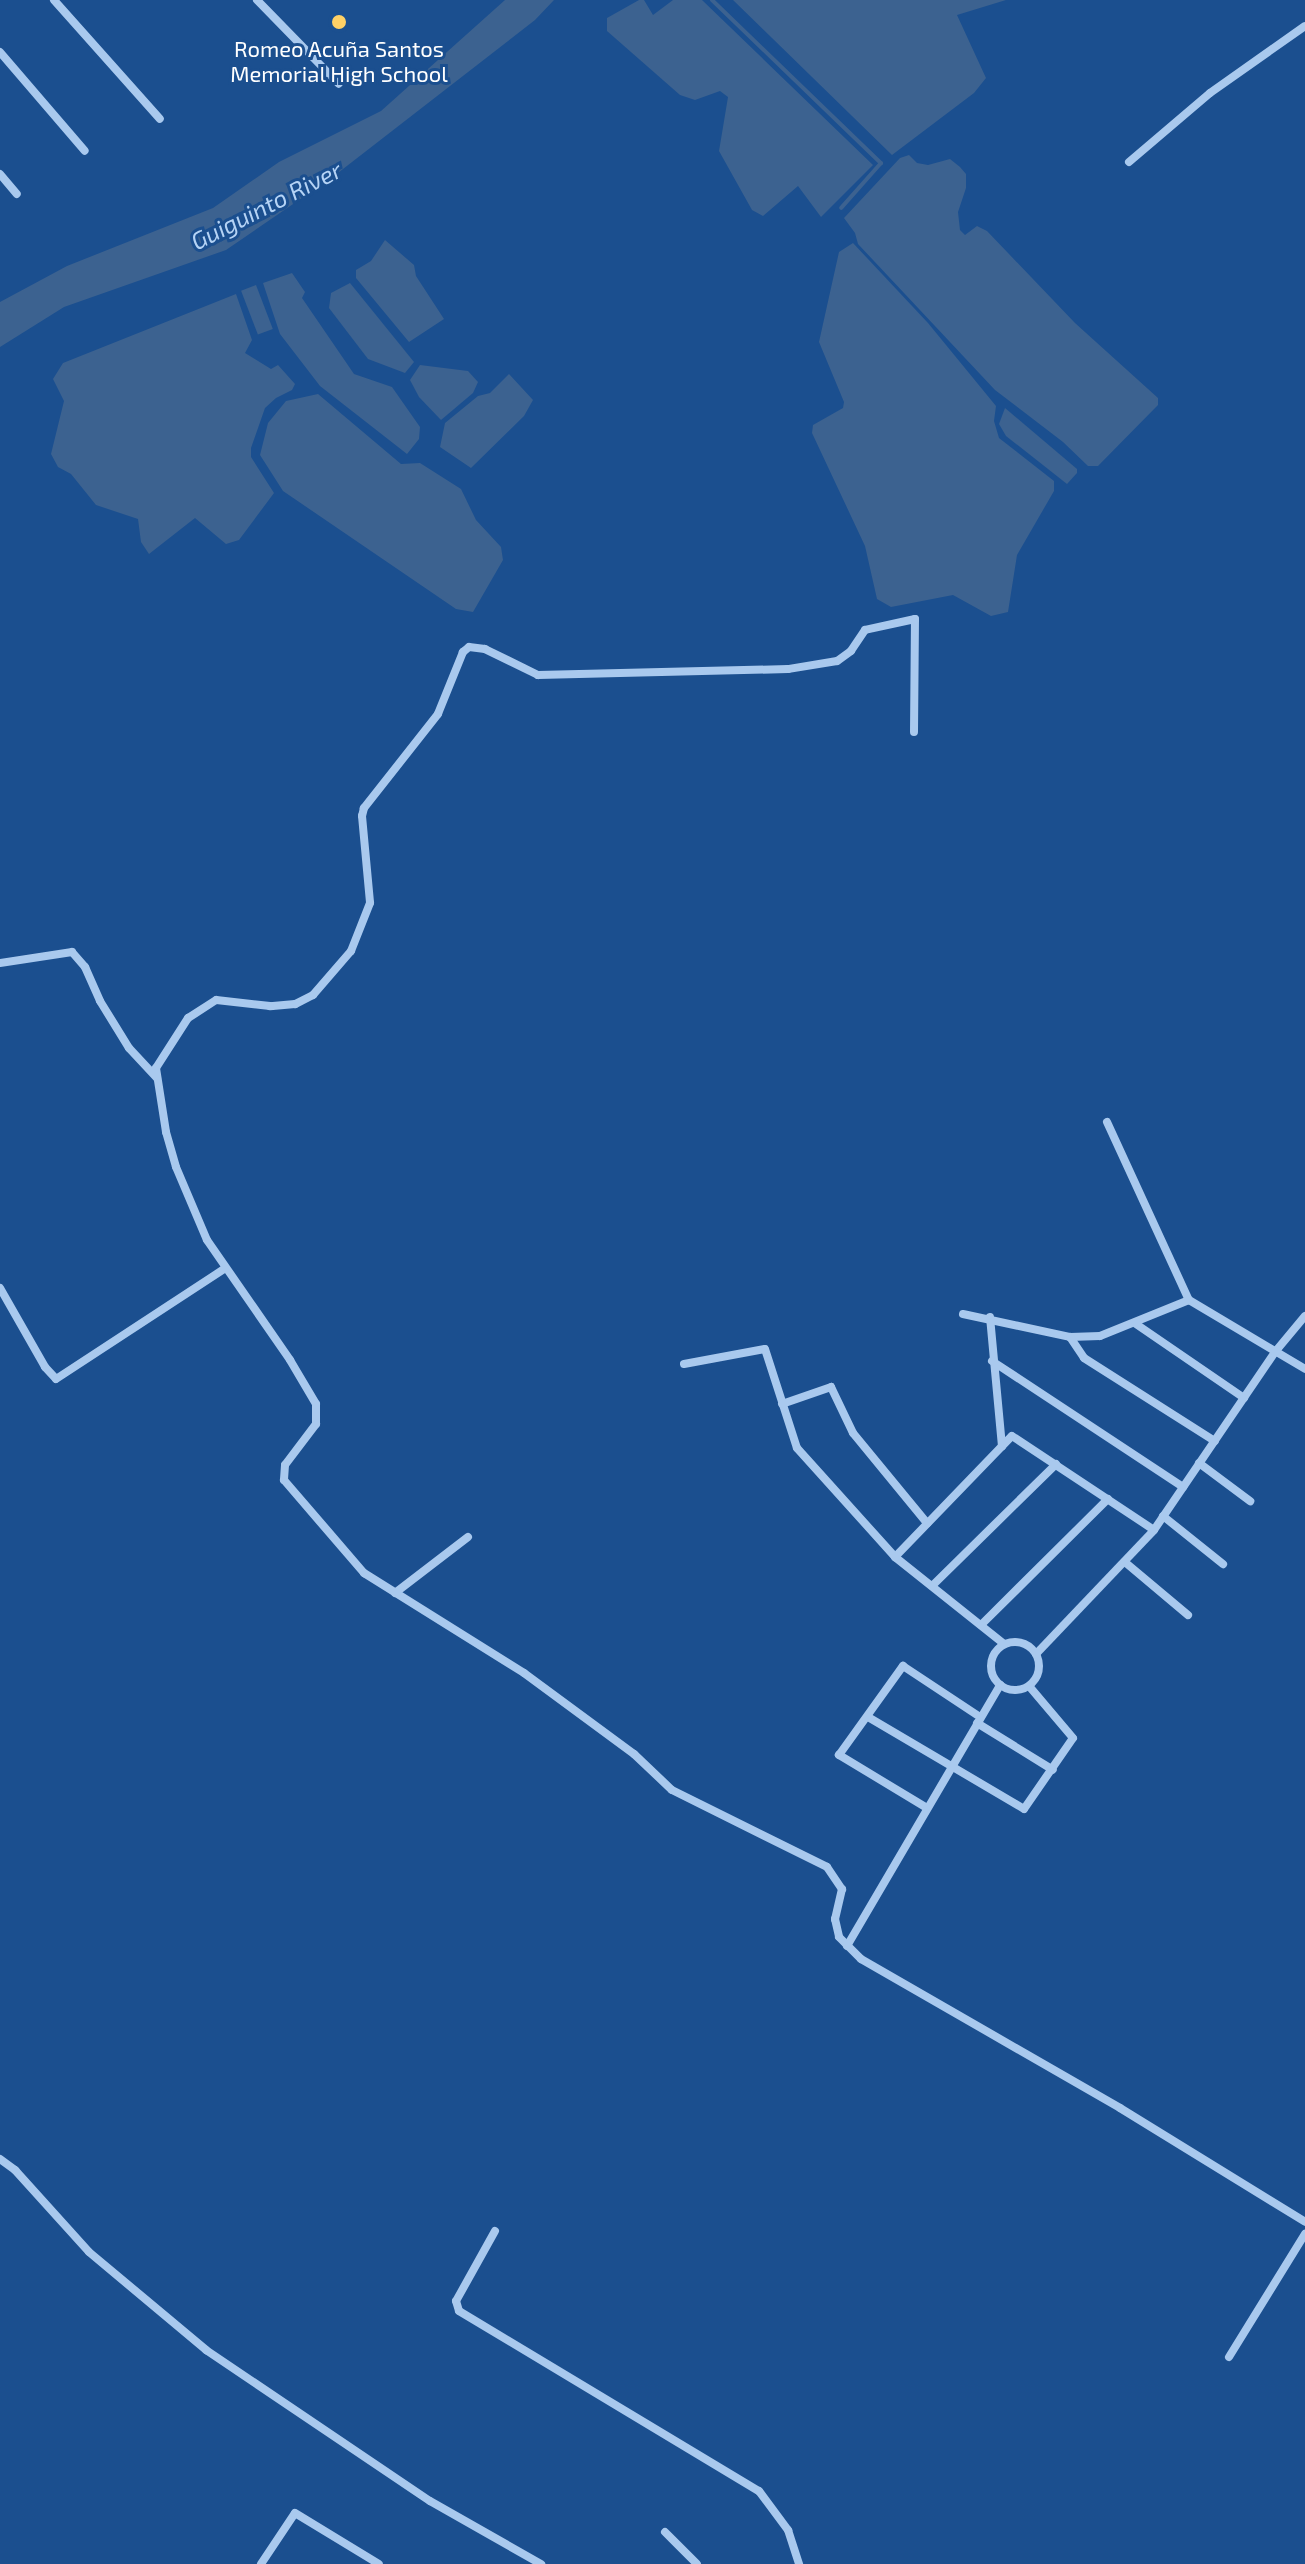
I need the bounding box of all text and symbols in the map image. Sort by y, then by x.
marker: Romeo Acuña Santos Memorial High School [330,13,348,31]
place label: Romeo Acuña Santos Memorial High School [230,35,448,86]
water label: Guiguinto River [186,155,346,255]

